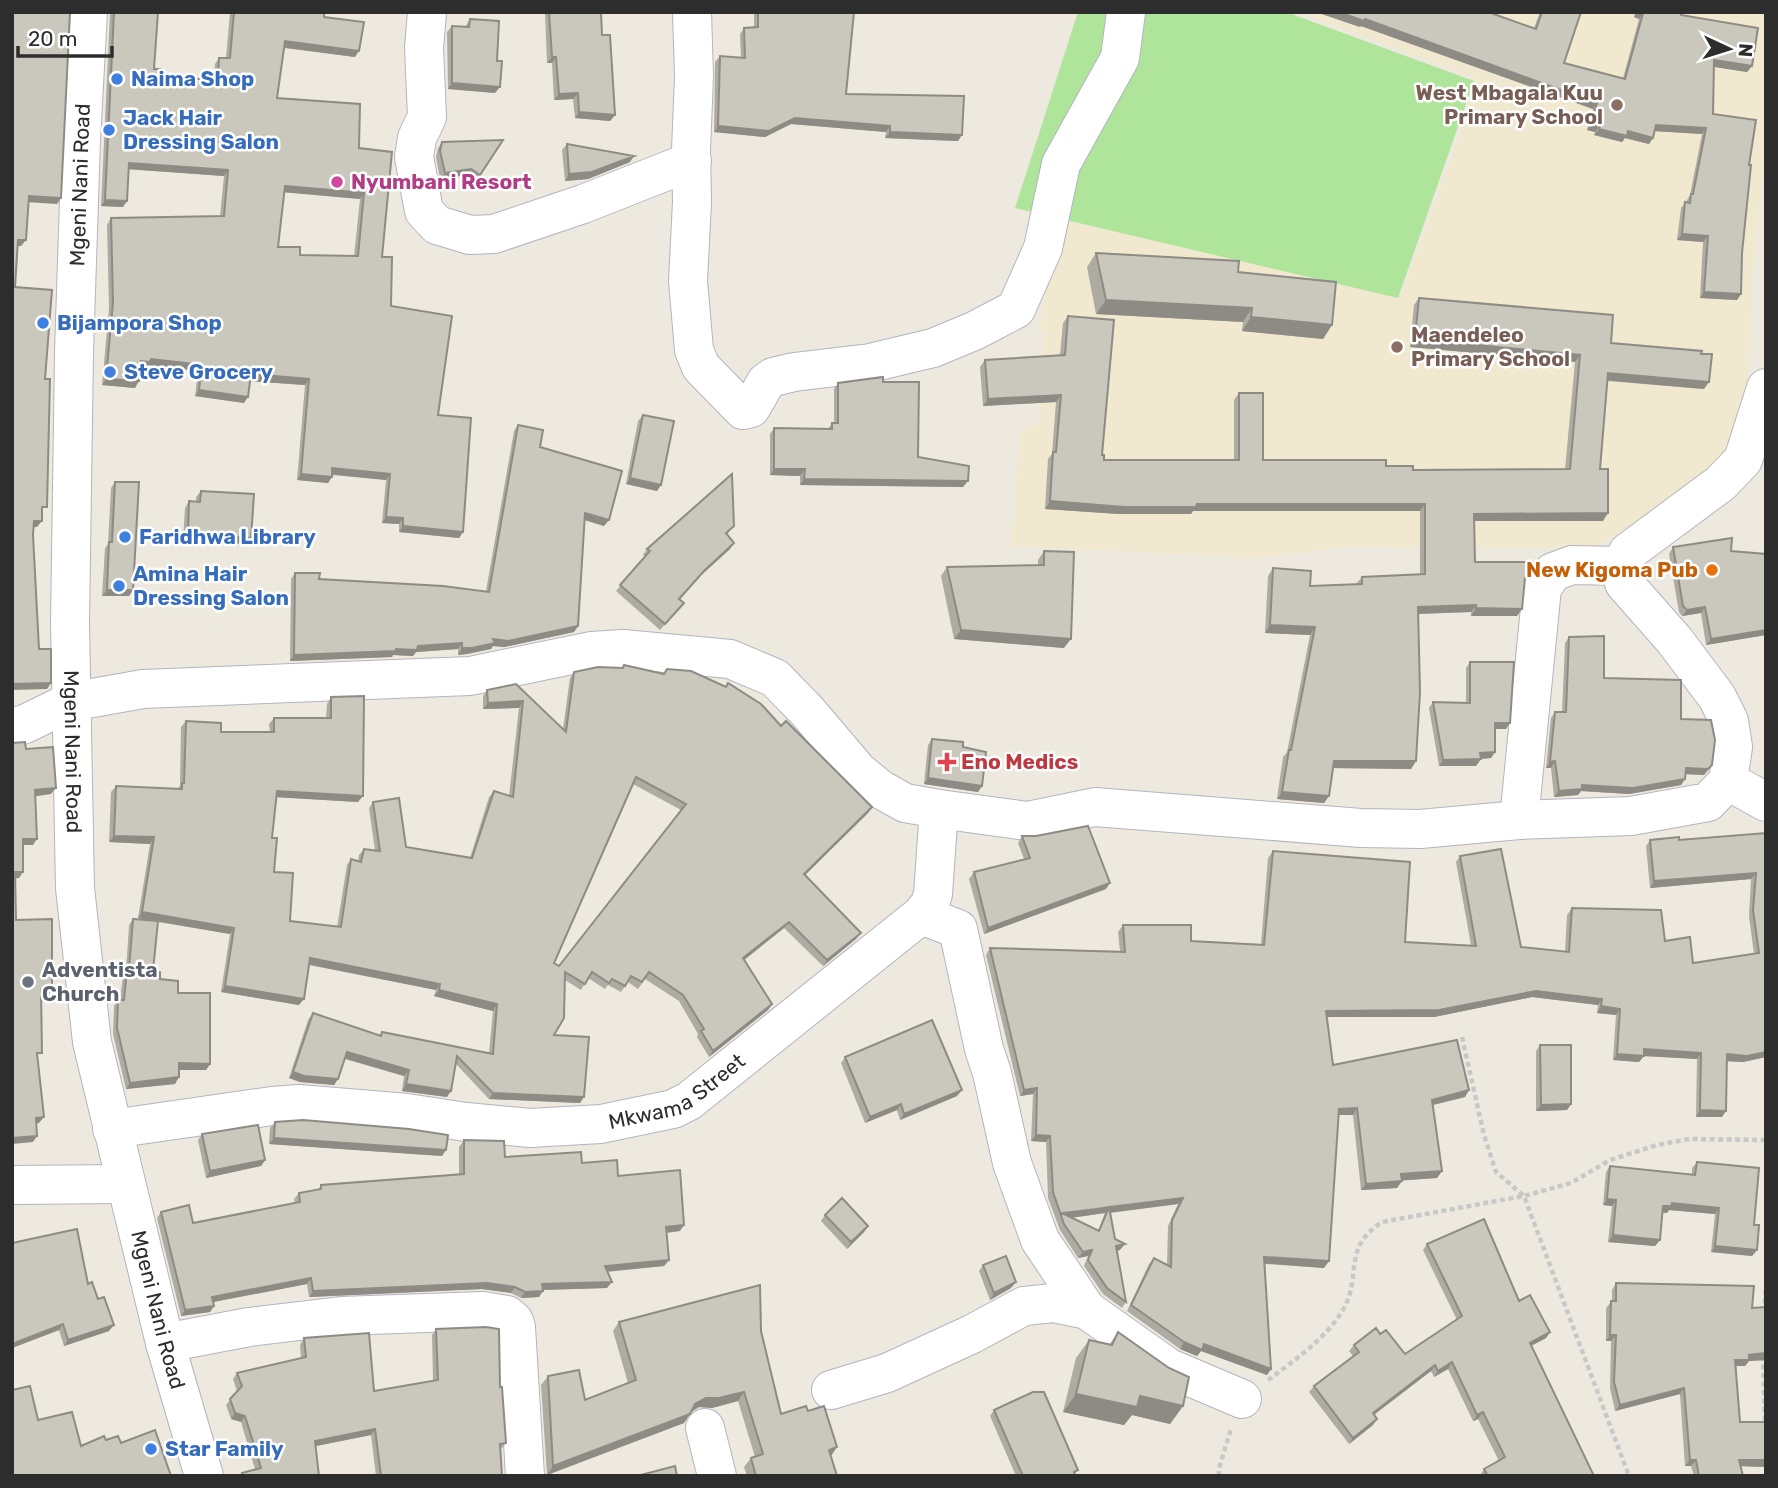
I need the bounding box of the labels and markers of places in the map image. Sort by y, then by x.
place label: Naima Shop [131,66,254,91]
marker: Naima Shop [109,71,125,87]
place label: West Mbagala Kuu Primary School [1416,80,1603,129]
marker: West Mbagala Kuu Primary School [1609,97,1625,113]
place label: Jack Hair Dressing Salon [123,105,279,154]
marker: Jack Hair Dressing Salon [101,122,117,138]
place label: Nyumbani Resort [351,169,532,194]
marker: Nyumbani Resort [329,174,345,190]
place label: Bijampora Shop [57,310,222,335]
marker: Bijampora Shop [35,315,51,331]
place label: Maendeleo Primary School [1411,322,1570,371]
marker: Maendeleo Primary School [1389,339,1405,355]
place label: Steve Grocery [124,359,274,384]
marker: Steve Grocery [102,364,118,380]
place label: Faridhwa Library [139,524,316,549]
marker: Faridhwa Library [117,529,133,545]
place label: New Kigoma Pub [1526,557,1698,582]
place label: Amina Hair Dressing Salon [133,561,289,610]
marker: New Kigoma Pub [1704,562,1720,578]
marker: Amina Hair Dressing Salon [111,578,127,594]
place label: Eno Medics [961,749,1078,774]
marker: Eno Medics [939,754,955,770]
place label: Adventista Church [42,957,158,1006]
marker: Adventista Church [20,974,36,990]
place label: Star Family [165,1436,284,1461]
marker: Star Family [143,1441,159,1457]

